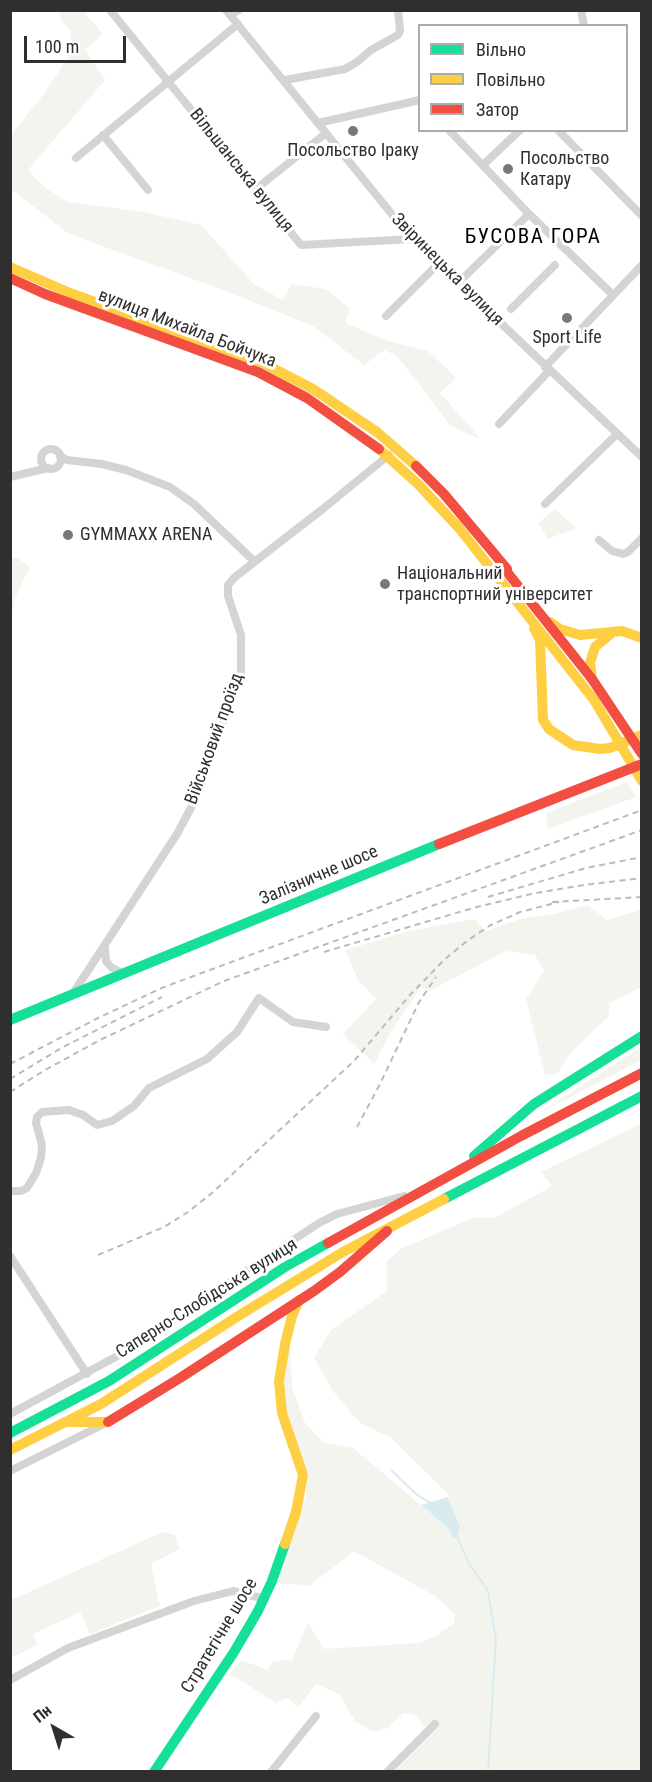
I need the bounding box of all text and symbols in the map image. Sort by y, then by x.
scale bar [27,24,129,62]
legend [418,24,628,132]
text: 100 m [35,36,79,57]
text: Вільно [476,39,526,60]
text: Повільно [476,69,545,90]
text: Затор [476,99,519,120]
street label: Вільшанська вулиця [184,105,298,237]
marker: Посольство Іраку [346,124,360,138]
place label: Посольство Іраку [287,140,419,162]
place label: Посольство Катару [520,148,609,190]
marker: Посольство Катару [501,162,515,176]
street label: Звіринецька вулиця [386,209,508,331]
district label: БУСОВА ГОРА [465,225,601,251]
street label: вулиця Михайла Бойчука [95,285,279,373]
marker: Sport Life [560,311,574,325]
place label: Sport Life [532,327,602,349]
place label: GYMMAXX ARENA [80,524,212,546]
marker: GYMMAXX ARENA [61,528,75,542]
place label: Національний транспортний університет [397,563,593,606]
marker: Національний транспортний університет [378,577,392,591]
street label: Військовий проїзд [181,670,249,808]
street label: Залізничне шосе [257,841,381,911]
street label: Саперно-Слобідська вулиця [112,1234,302,1364]
street label: Стратегічне шосе [177,1575,263,1697]
north arrow [24,1698,84,1758]
text: Пн [29,1701,55,1727]

